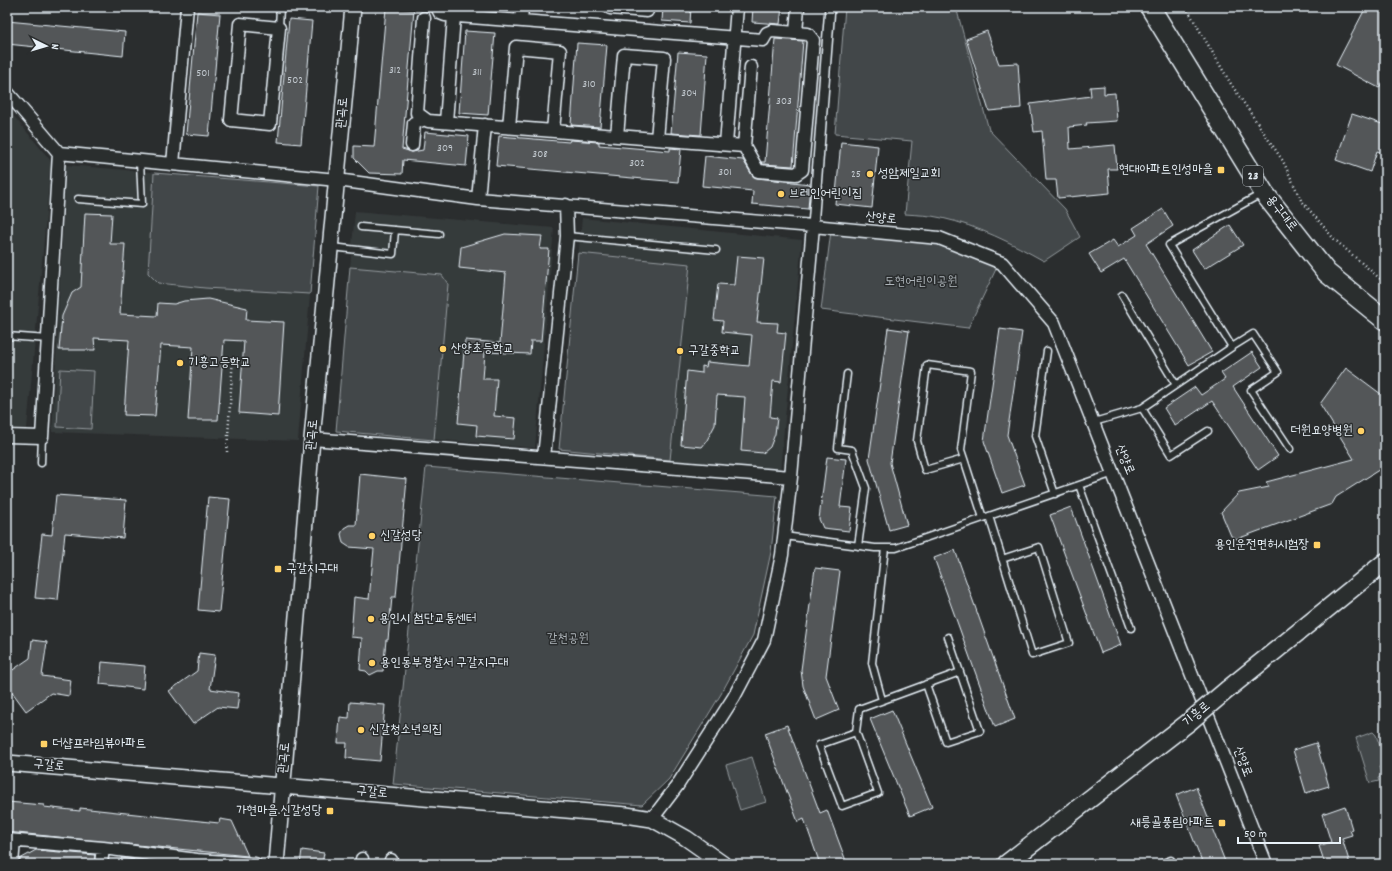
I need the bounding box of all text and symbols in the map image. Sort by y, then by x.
north arrow [26,26,66,66]
text: N [46,43,62,51]
house number: 312 [389,63,401,79]
house number: 311 [472,65,482,81]
house number: 501 [196,66,210,82]
house number: 502 [287,73,303,89]
house number: 310 [582,77,596,93]
house number: 304 [681,86,697,102]
house number: 303 [776,94,792,110]
street label: 관곡로 [332,97,354,129]
house number: 309 [437,141,453,157]
house number: 308 [532,147,548,163]
house number: 302 [629,156,645,172]
place label: 현대아파트인성마을 [1119,161,1213,180]
house number: 301 [718,165,732,181]
place label: 성암제일교회 [878,165,941,184]
marker: 현대아파트인성마을 [1216,165,1226,175]
road number: 23 [1243,166,1263,186]
house number: 25 [851,167,861,183]
marker: 성암제일교회 [865,169,875,179]
place label: 브레인어린이집 [789,185,862,204]
marker: 브레인어린이집 [776,189,786,199]
street label: 용구대로 [1261,192,1301,236]
street label: 산양로 [865,208,897,230]
park label: 도현어린이공원 [884,273,958,292]
place label: 산양초등학교 [451,340,514,359]
place label: 구갈중학교 [688,342,740,361]
marker: 산양초등학교 [438,344,448,354]
marker: 구갈중학교 [675,346,685,356]
place label: 기흥고등학교 [188,354,251,373]
marker: 기흥고등학교 [175,358,185,368]
street label: 관곡로 [302,419,324,451]
place label: 더원요양병원 [1290,422,1353,441]
marker: 더원요양병원 [1356,426,1366,436]
street label: 산양로 [1109,442,1139,478]
place label: 신갈성당 [380,527,422,546]
marker: 신갈성당 [367,531,377,541]
place label: 용인운전면허시험장 [1215,536,1309,555]
marker: 용인운전면허시험장 [1312,540,1322,550]
place label: 구갈지구대 [286,560,338,579]
marker: 구갈지구대 [273,564,283,574]
place label: 용인시 첨단교통센터 [379,610,476,629]
marker: 용인시 첨단교통센터 [366,614,376,624]
park label: 갈천공원 [547,630,589,649]
place label: 용인동부경찰서 구갈지구대 [380,654,509,673]
marker: 용인동부경찰서 구갈지구대 [367,658,377,668]
street label: 기흥로 [1179,698,1215,732]
place label: 신갈청소년의집 [369,721,442,740]
marker: 신갈청소년의집 [356,725,366,735]
place label: 더샵프라임뷰아파트 [52,735,146,754]
marker: 더샵프라임뷰아파트 [39,739,49,749]
street label: 관곡로 [274,742,296,774]
street label: 산양로 [1228,744,1256,780]
street label: 구갈로 [33,755,65,777]
street label: 구갈로 [356,782,388,804]
place label: 가현마을.신갈성당 [236,802,323,821]
marker: 가현마을.신갈성당 [325,806,335,816]
place label: 새릉골풍림아파트 [1130,814,1214,833]
marker: 새릉골풍림아파트 [1217,818,1227,828]
scale bar [1238,819,1340,845]
text: 50 m [1244,826,1267,843]

